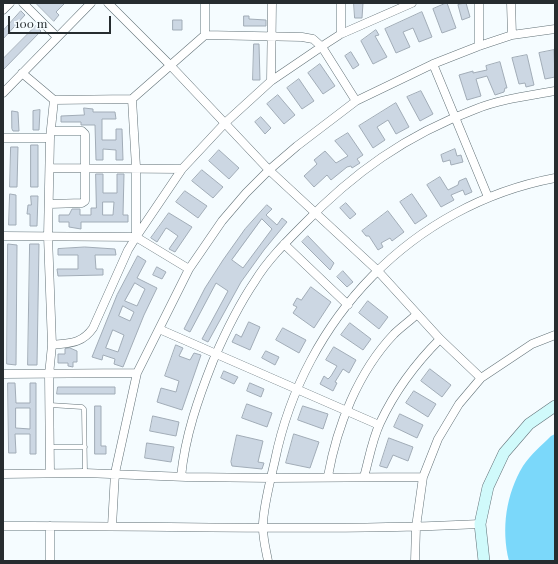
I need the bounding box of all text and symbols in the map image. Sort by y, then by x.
scale bar [10,8,113,34]
text: 100 m [15,15,47,31]

